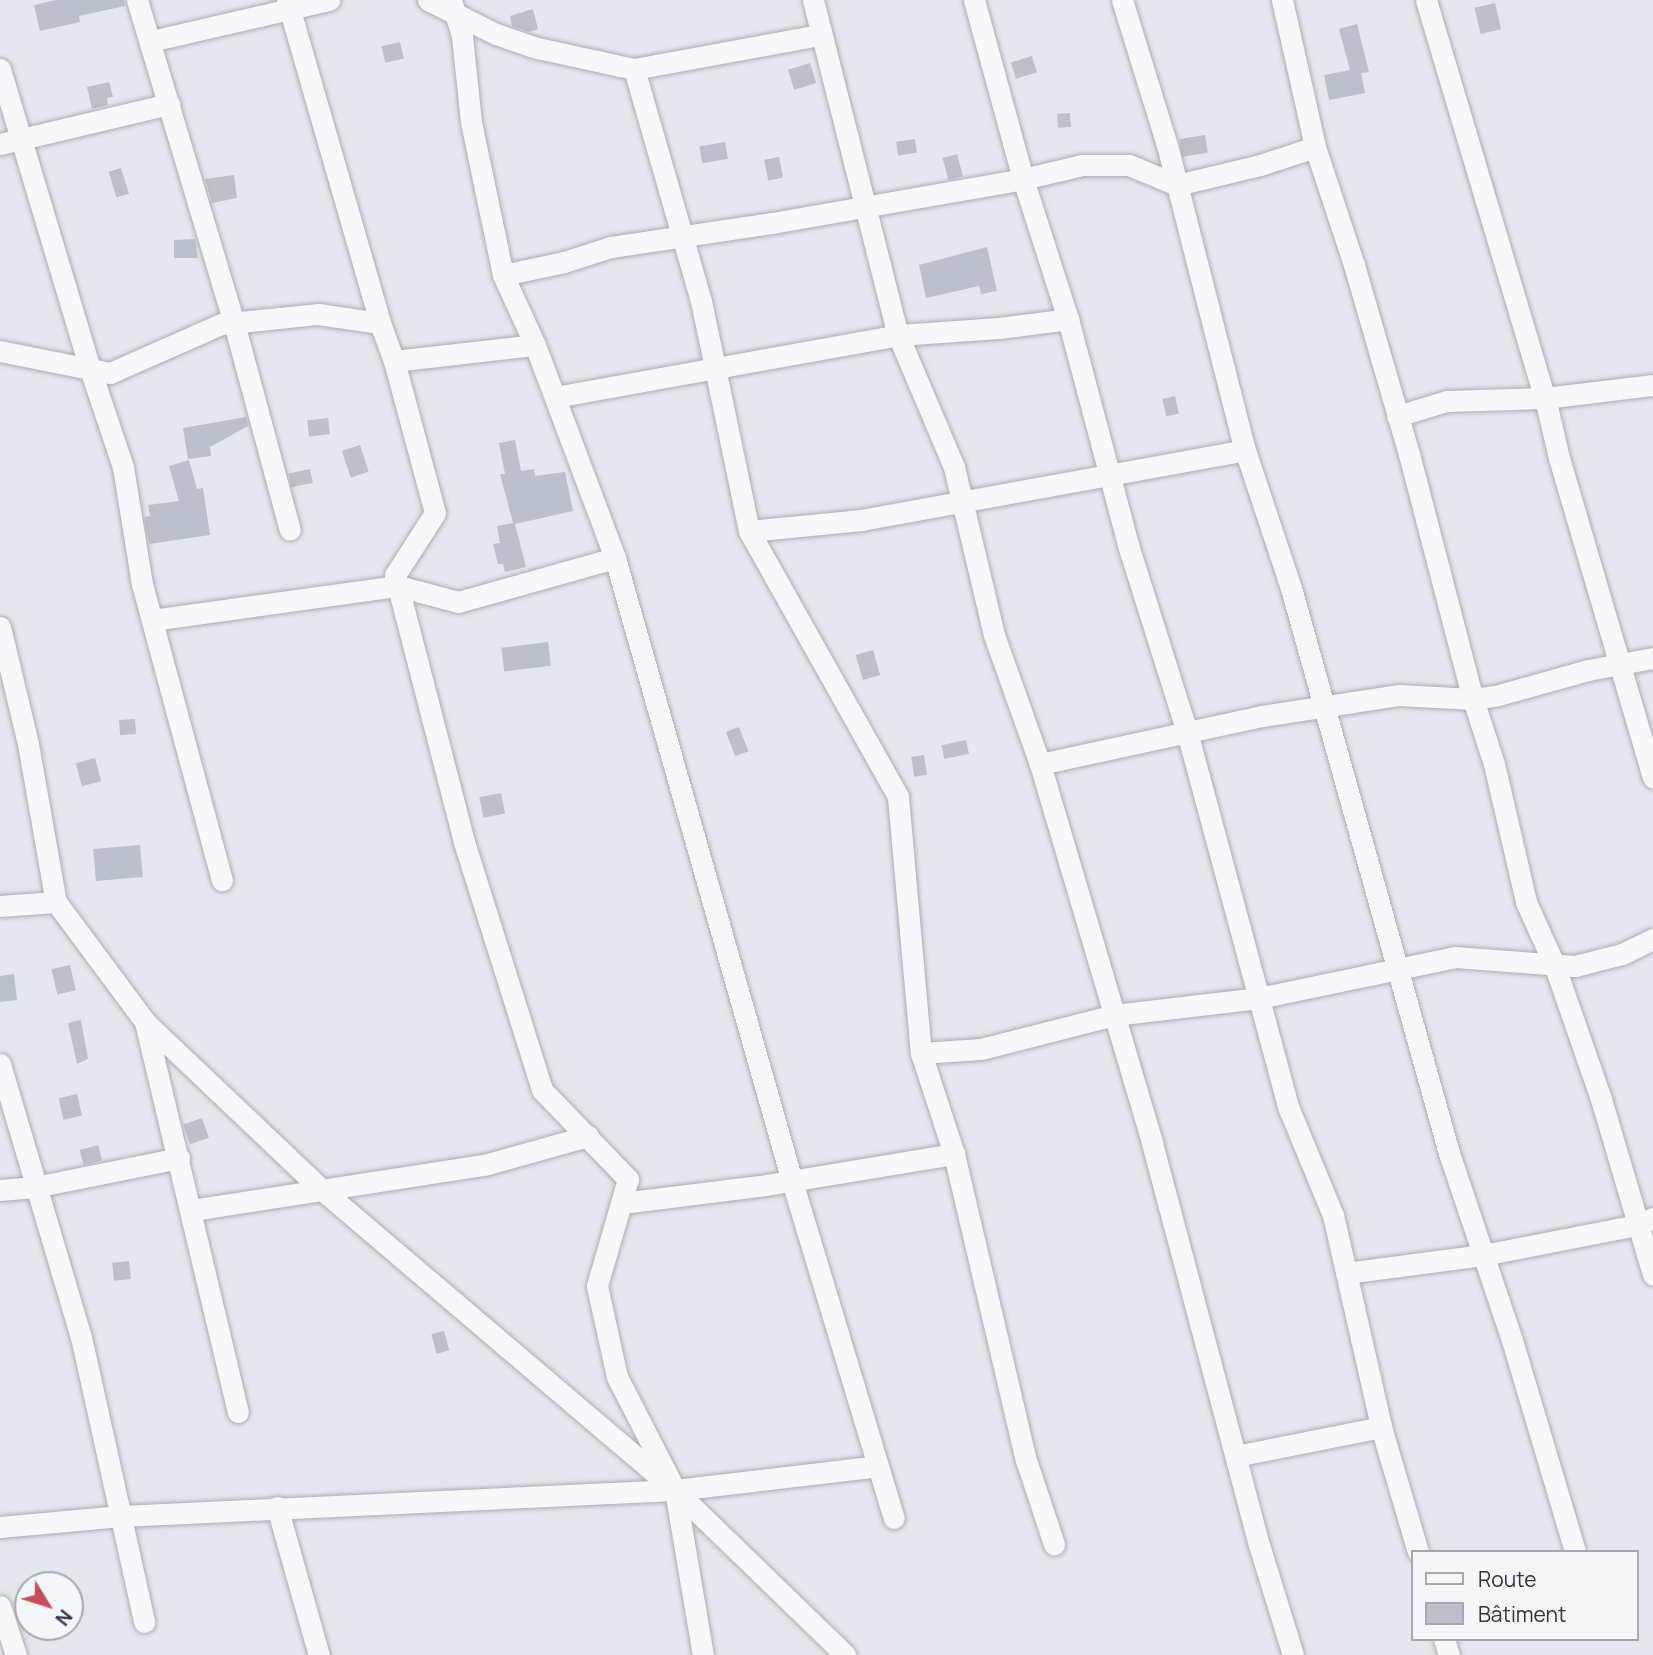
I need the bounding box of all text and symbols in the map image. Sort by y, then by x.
legend [1412,1550,1639,1641]
text: Route [1478,1565,1536,1593]
north arrow [14,1571,84,1641]
text: Bâtiment [1478,1600,1566,1628]
text: N [50,1604,78,1631]

